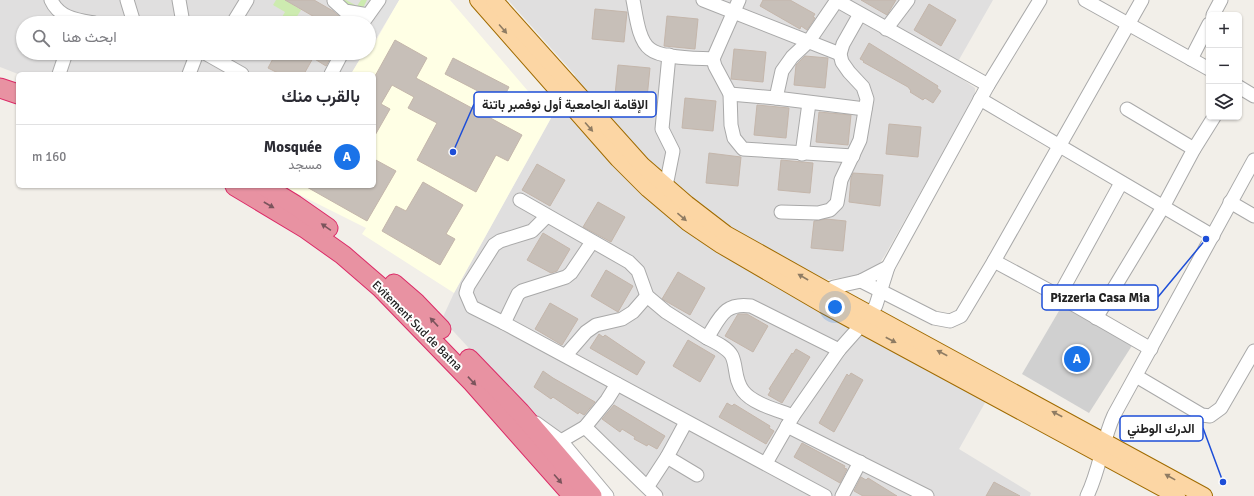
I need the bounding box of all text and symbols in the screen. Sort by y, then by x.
map controls [1206,12,1242,120]
button: + [1206,12,1242,48]
search box [16,16,376,60]
one-way arrow [499,24,508,35]
icon: search [30,27,52,49]
text: ابحث هنا [62,28,117,46]
button: − [1206,48,1242,84]
button: layers [1206,84,1242,120]
text: بالقرب منك [282,86,360,107]
callout: الإقامة الجامعية أول نوفمبر باتنة [474,92,656,117]
text: الإقامة الجامعية أول نوفمبر باتنة [482,97,648,114]
one-way arrow [585,122,594,132]
text: Mosquée [264,138,322,156]
text: 160 m [32,149,66,165]
text: A [343,149,351,165]
text: مسجد [288,157,322,173]
one-way arrow [263,202,275,209]
one-way arrow [677,213,688,222]
one-way arrow [321,223,332,231]
one-way arrow [797,274,809,281]
street label: Evitement Sud de Batna [369,278,465,374]
callout: Pizzeria Casa Mia [1042,285,1158,310]
text: Pizzeria Casa Mia [1050,290,1150,306]
your location [825,297,845,317]
one-way arrow [429,317,439,327]
one-way arrow [885,337,896,343]
pin: A [1064,344,1090,374]
one-way arrow [936,349,948,356]
one-way arrow [467,376,477,386]
one-way arrow [1051,411,1062,418]
callout: الدرك الوطني [1120,416,1203,441]
text: الدرك الوطني [1127,421,1195,439]
one-way arrow [553,473,562,484]
one-way arrow [1164,474,1176,481]

